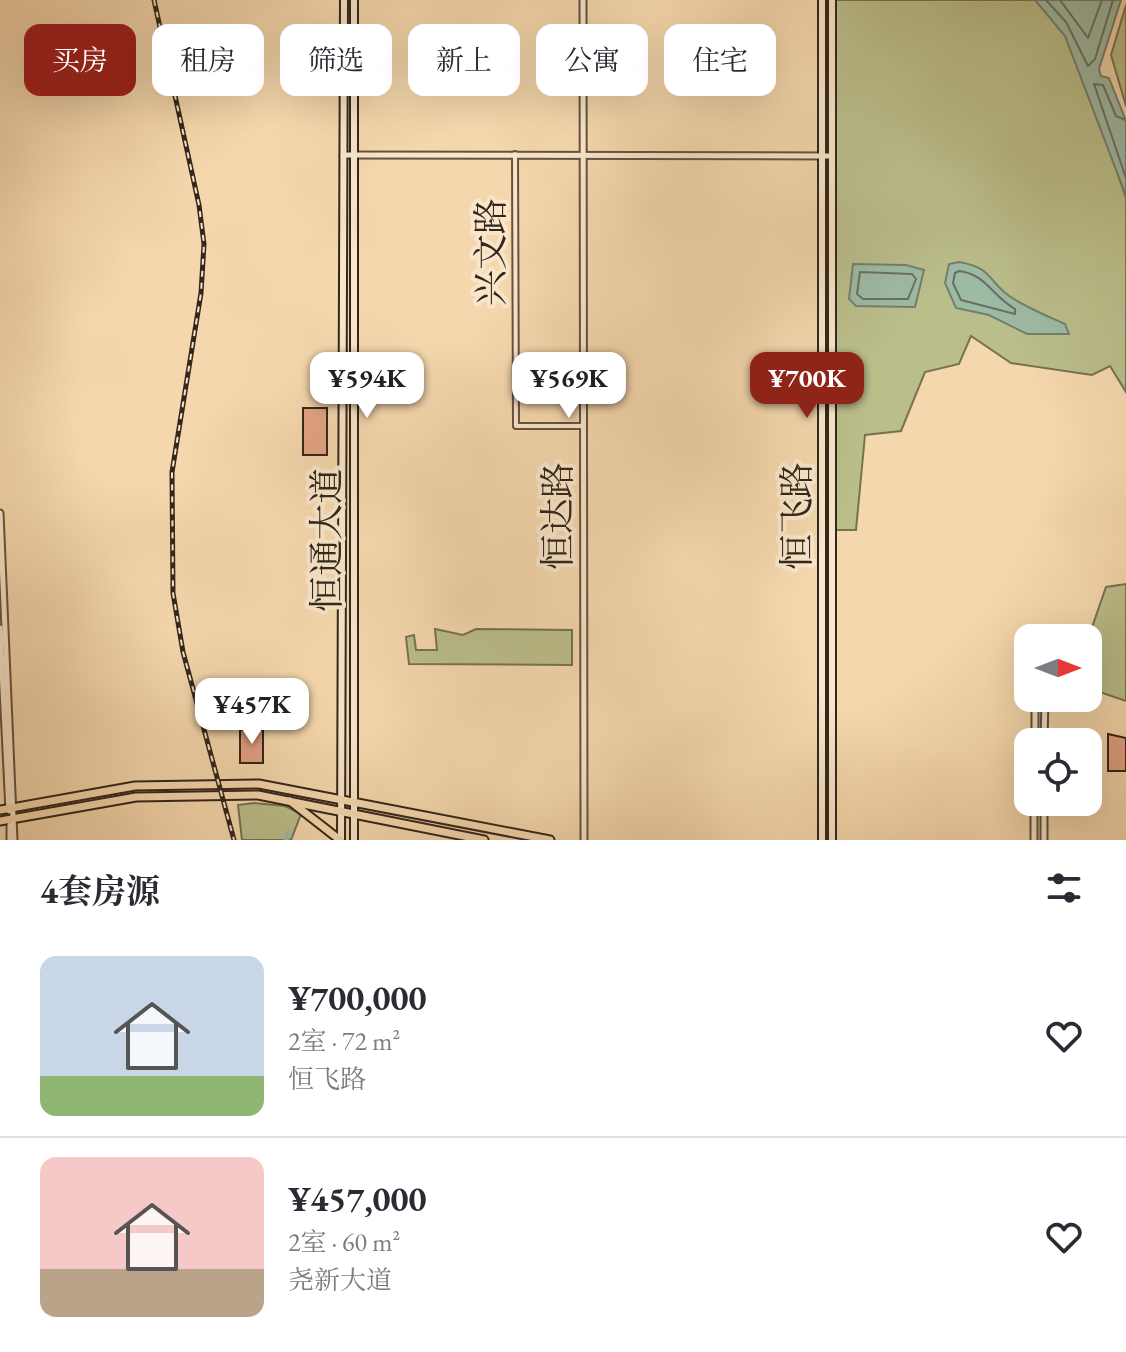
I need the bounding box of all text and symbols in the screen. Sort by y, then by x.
chip: 买房 [24,24,136,96]
chip: 租房 [152,24,264,96]
chip: 筛选 [280,24,392,96]
chip: 新上 [408,24,520,96]
chip: 公寓 [536,24,648,96]
chip: 住宅 [664,24,776,96]
street label: 兴文路 [467,198,514,306]
pin: ¥594K [311,352,423,420]
pin: ¥569K [513,352,625,420]
pin: ¥700K [751,352,863,420]
text: ¥594K [328,361,406,395]
text: ¥569K [530,361,608,395]
text: ¥700K [768,361,846,395]
street label: 恒达路 [534,462,581,570]
street label: 恒飞路 [773,462,820,570]
street label: 恒通大道 [303,468,350,612]
north arrow [1014,624,1102,712]
map controls [1014,624,1102,816]
pin: ¥457K [196,678,308,746]
text: ¥457K [213,687,291,721]
button: locate [1014,728,1102,816]
icon: filters [1042,866,1086,910]
text: 4套房源 [40,869,160,913]
text: ¥700,000 [288,976,427,1020]
icon: home [104,988,200,1084]
icon: heart [1042,1014,1086,1058]
text: 2室 · 72 m² [288,1024,400,1058]
text: 恒飞路 [288,1062,366,1096]
text: ¥457,000 [288,1177,427,1221]
icon: home [104,1189,200,1285]
icon: heart [1042,1215,1086,1259]
text: 2室 · 60 m² [288,1225,400,1259]
text: 尧新大道 [288,1263,392,1297]

